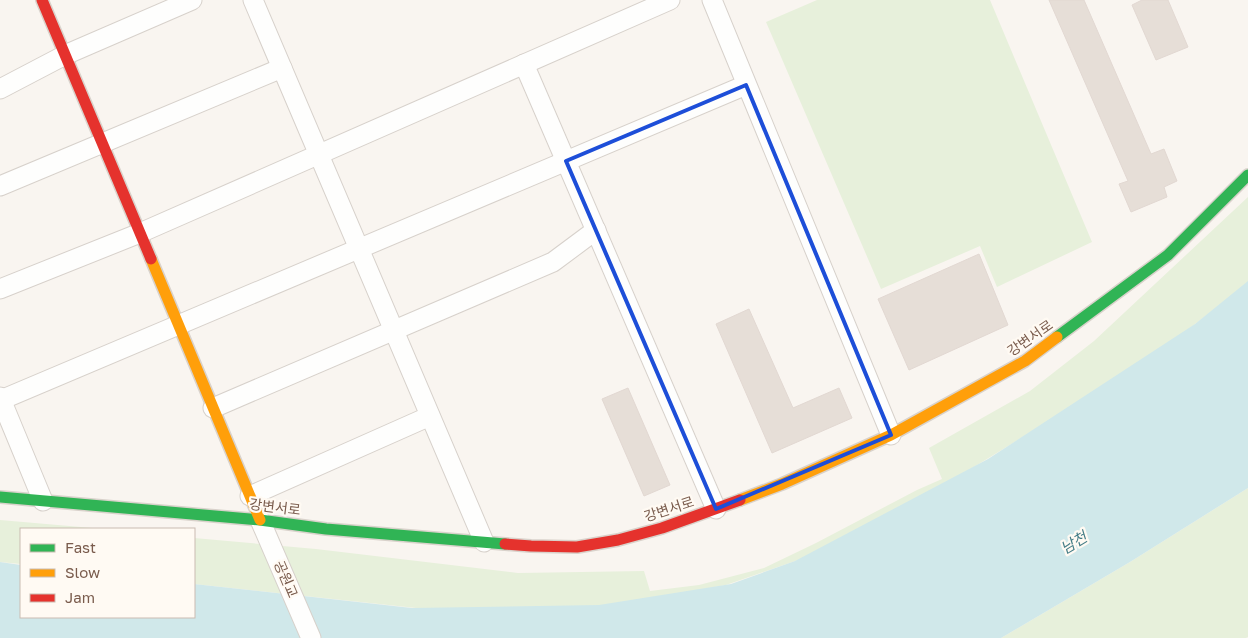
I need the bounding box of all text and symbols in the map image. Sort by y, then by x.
street label: 강변서로 [1004,316,1056,359]
street label: 강변서로 [642,492,696,525]
street label: 강변서로 [248,495,302,518]
water label: 남천 [1057,526,1092,557]
legend [20,528,195,618]
text: Fast [65,538,96,556]
street label: 공원교 [271,558,302,600]
text: Slow [65,563,100,581]
text: Jam [65,588,95,606]

